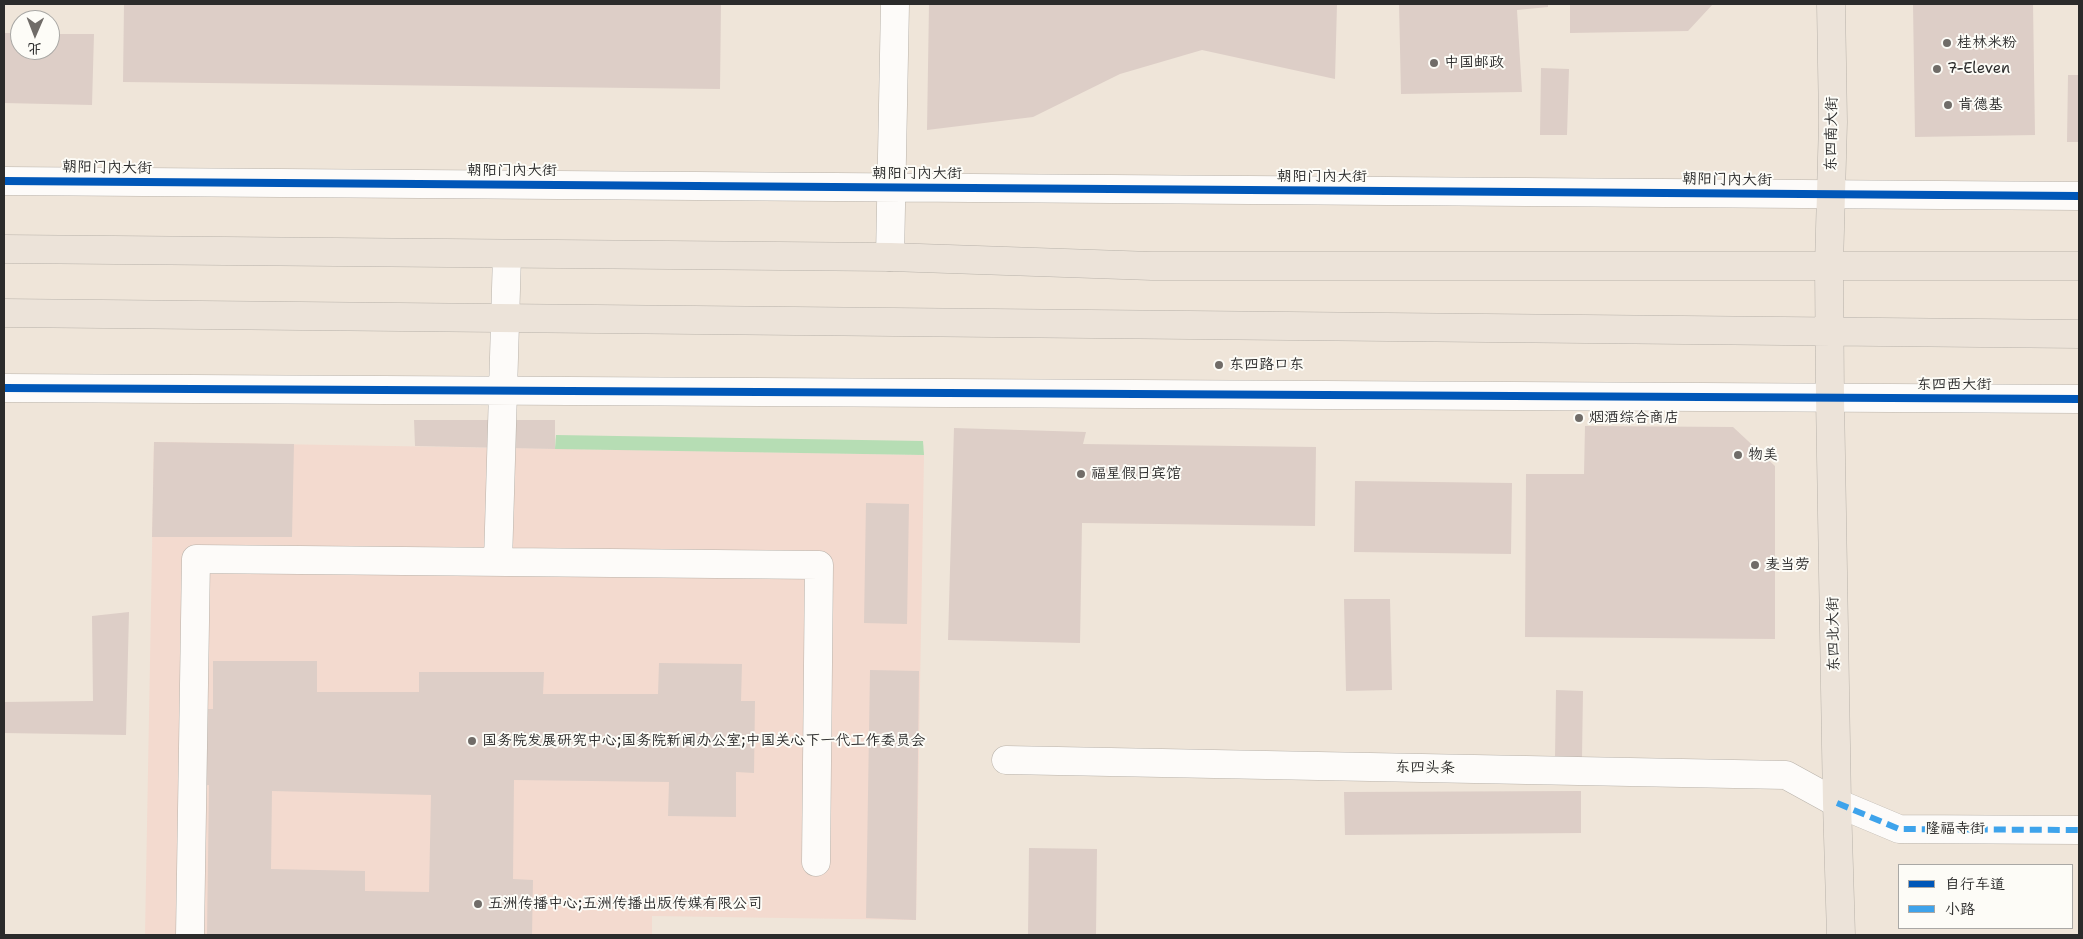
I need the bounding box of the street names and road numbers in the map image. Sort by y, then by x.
street label: 东四南大街 [1822,96,1842,172]
street label: 朝阳门内大街 [62,158,152,178]
street label: 朝阳门内大街 [467,162,557,180]
street label: 朝阳门内大街 [872,165,962,183]
street label: 朝阳门内大街 [1277,168,1367,186]
street label: 朝阳门内大街 [1682,170,1772,190]
street label: 东四西大街 [1917,376,1991,394]
street label: 东四北大街 [1824,596,1844,672]
street label: 东四头条 [1395,758,1455,778]
street label: 隆福寺街 [1925,820,1985,838]

